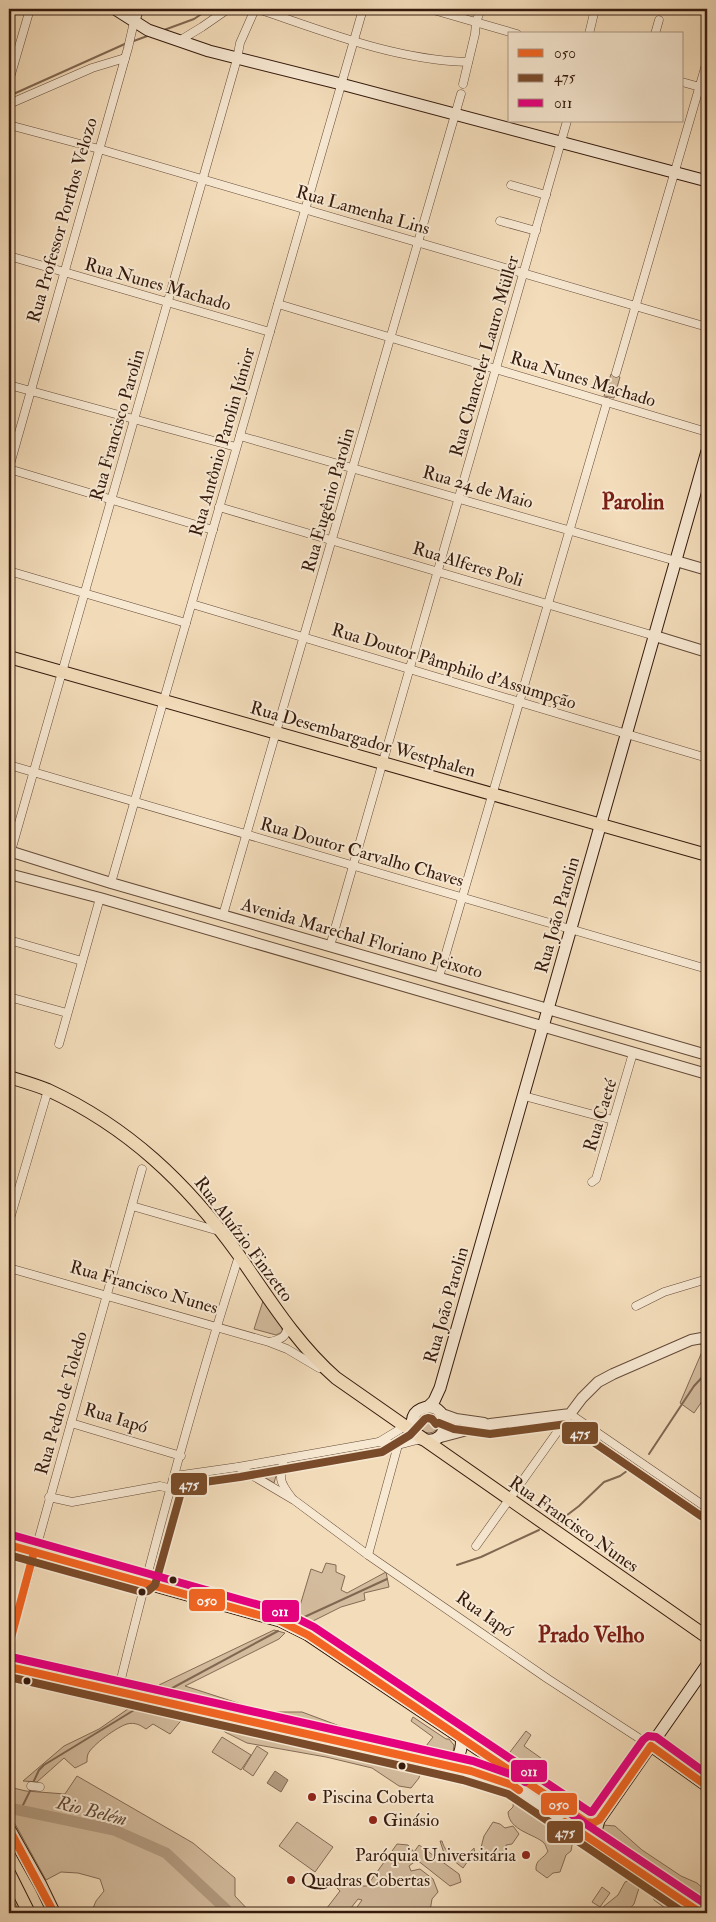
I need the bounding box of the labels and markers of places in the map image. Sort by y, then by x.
unlabelled marker [168,1575,178,1585]
unlabelled marker [137,1587,147,1597]
unlabelled marker [22,1676,32,1686]
unlabelled marker [397,1761,407,1771]
place label: Piscina Coberta [322,1786,435,1809]
marker: Piscina Coberta [306,1791,318,1803]
place label: Ginásio [383,1809,439,1832]
marker: Ginásio [367,1814,379,1826]
place label: Paróquia Universitária [355,1844,517,1867]
marker: Paróquia Universitária [520,1849,532,1861]
place label: Quadras Cobertas [301,1869,430,1892]
marker: Quadras Cobertas [285,1874,297,1886]

